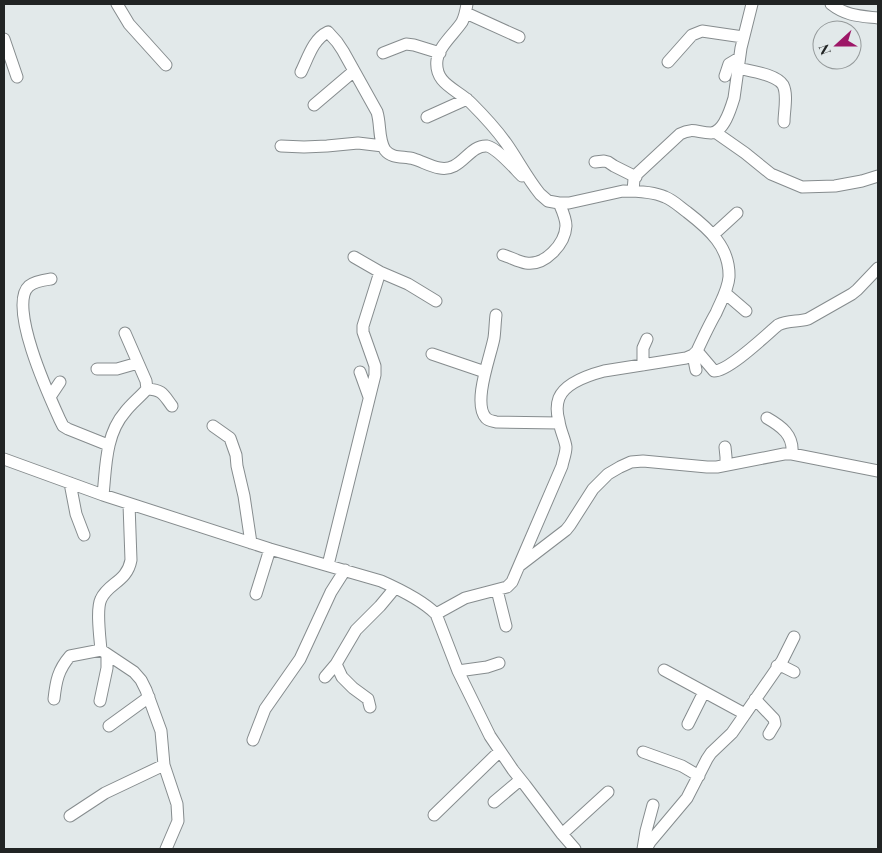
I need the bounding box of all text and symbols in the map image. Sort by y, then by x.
north arrow [812,20,862,70]
text: N [814,42,835,58]

